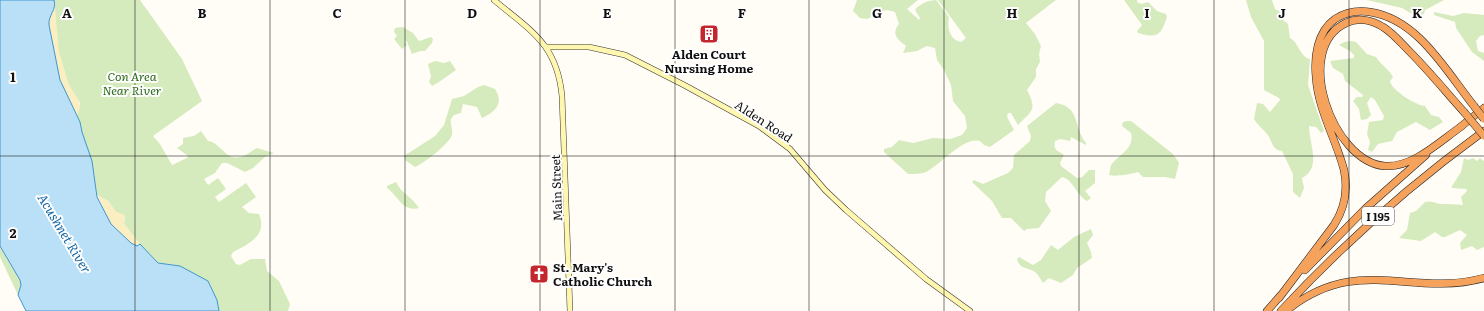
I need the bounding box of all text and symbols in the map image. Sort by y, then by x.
text: A [62,3,72,22]
text: B [198,3,207,22]
text: C [332,3,342,22]
text: D [467,3,477,22]
text: E [603,3,612,22]
text: F [738,3,746,22]
text: G [872,3,882,22]
text: H [1007,3,1018,22]
text: I [1144,3,1150,22]
text: J [1278,3,1286,22]
text: K [1412,3,1423,22]
building icon: Alden Court Nursing Home [698,23,720,45]
place label: Alden Court Nursing Home [665,45,754,77]
text: 1 [10,67,16,86]
park label: Con Area Near River [103,67,162,99]
street label: Alden Road [732,96,797,147]
street label: Main Street [546,154,566,222]
water label: Acushnet River [34,189,96,277]
road number: I 195 [1362,207,1394,225]
text: 2 [10,223,17,242]
place label: St. Mary's Catholic Church [553,258,652,290]
church icon: St. Mary's Catholic Church [528,263,550,285]

